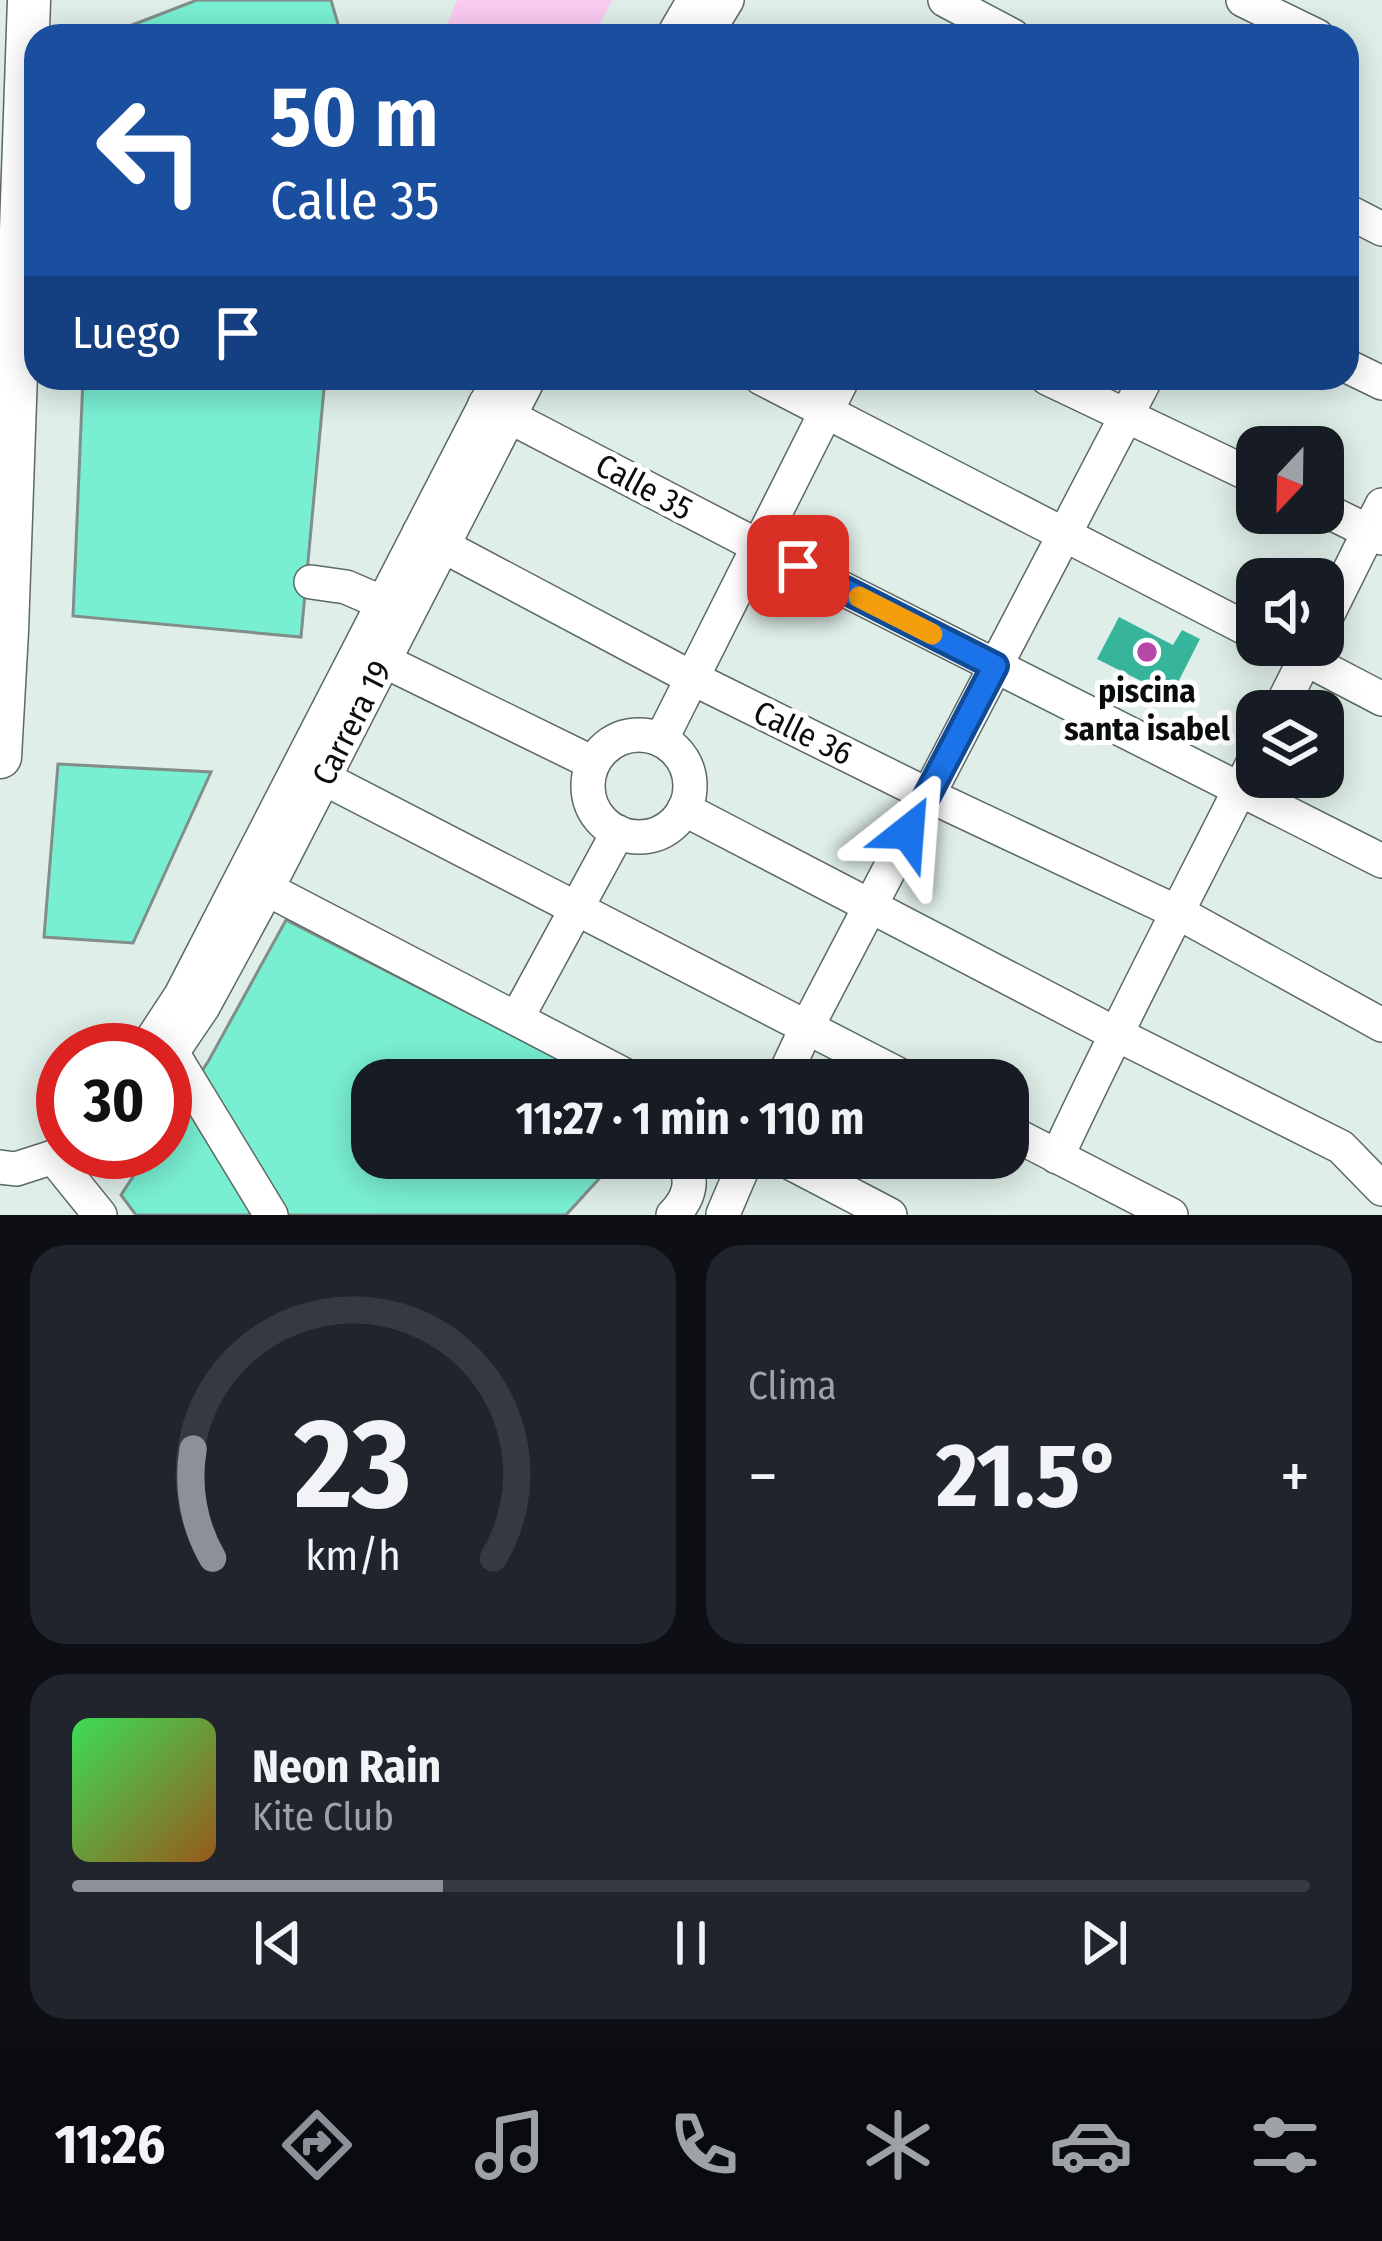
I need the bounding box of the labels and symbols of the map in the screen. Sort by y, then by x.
north arrow [1236,426,1344,534]
street label: Calle 35 [589,445,699,529]
pin [747,515,849,617]
marker: piscina santa isabel [1134,639,1160,665]
street label: Carrera 19 [304,654,400,792]
place label: piscina santa isabel [1064,671,1231,749]
street label: Calle 36 [747,692,859,774]
position arrow [845,769,971,895]
speed limit sign: 30 [36,1023,192,1179]

